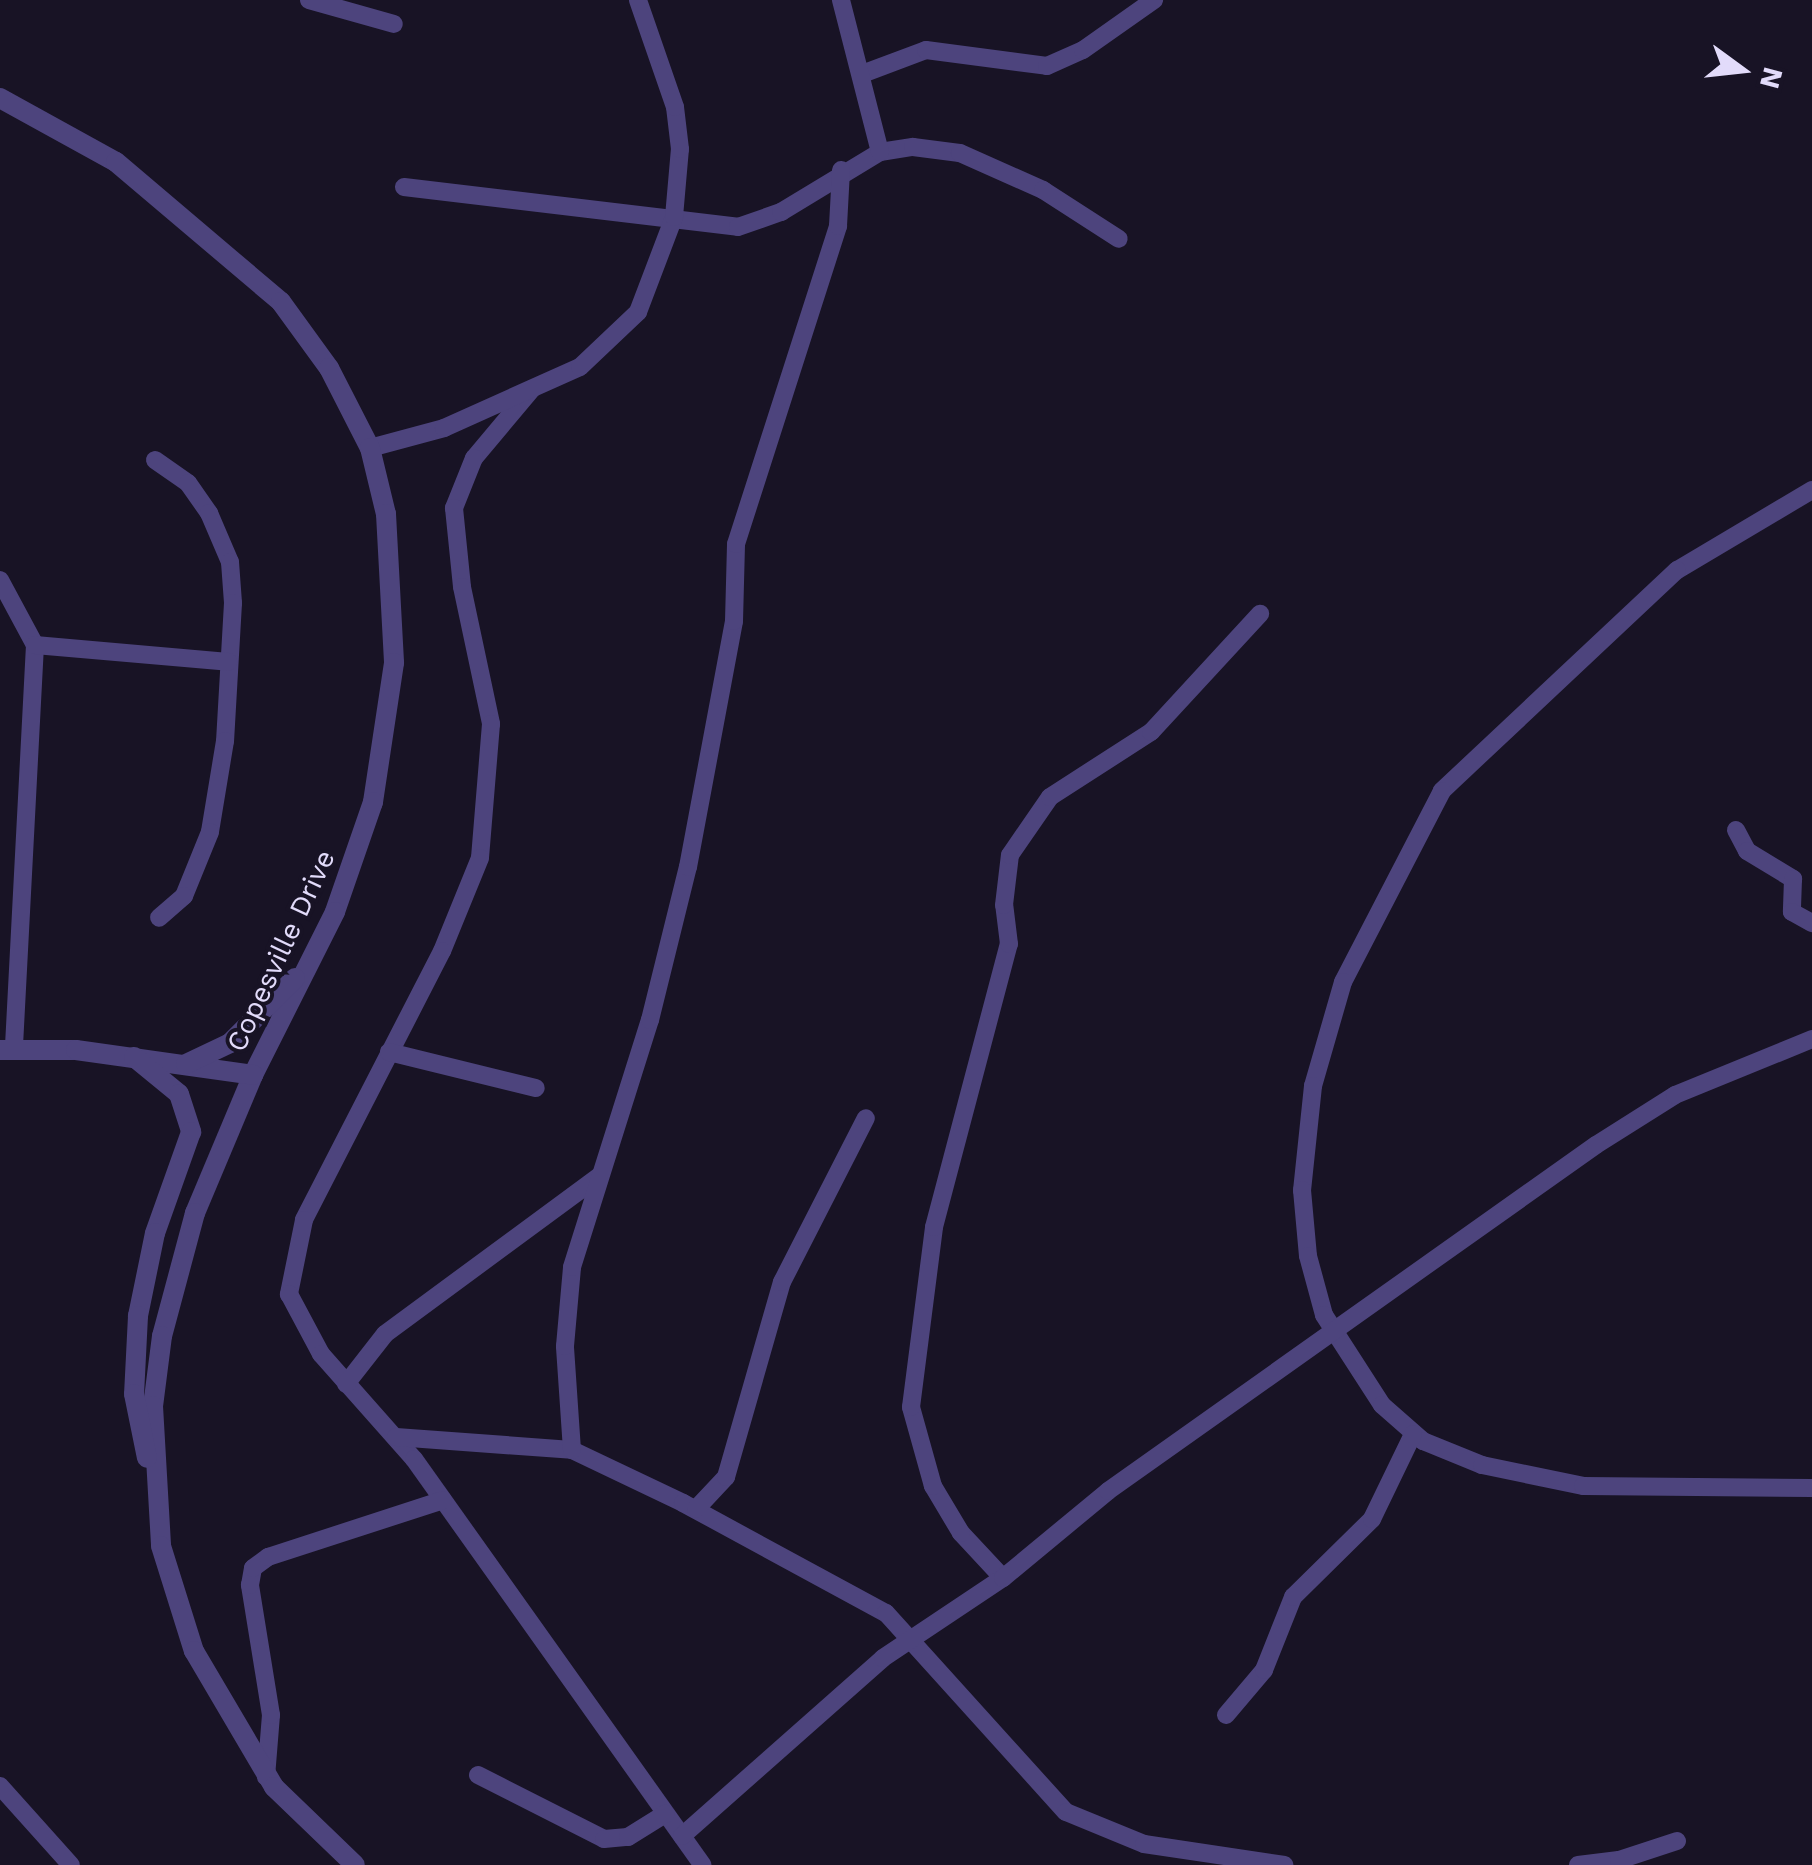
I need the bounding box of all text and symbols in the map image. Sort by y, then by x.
north arrow [1692,20,1792,120]
text: N [1753,64,1790,92]
street label: Copesville Drive [220,845,342,1057]

